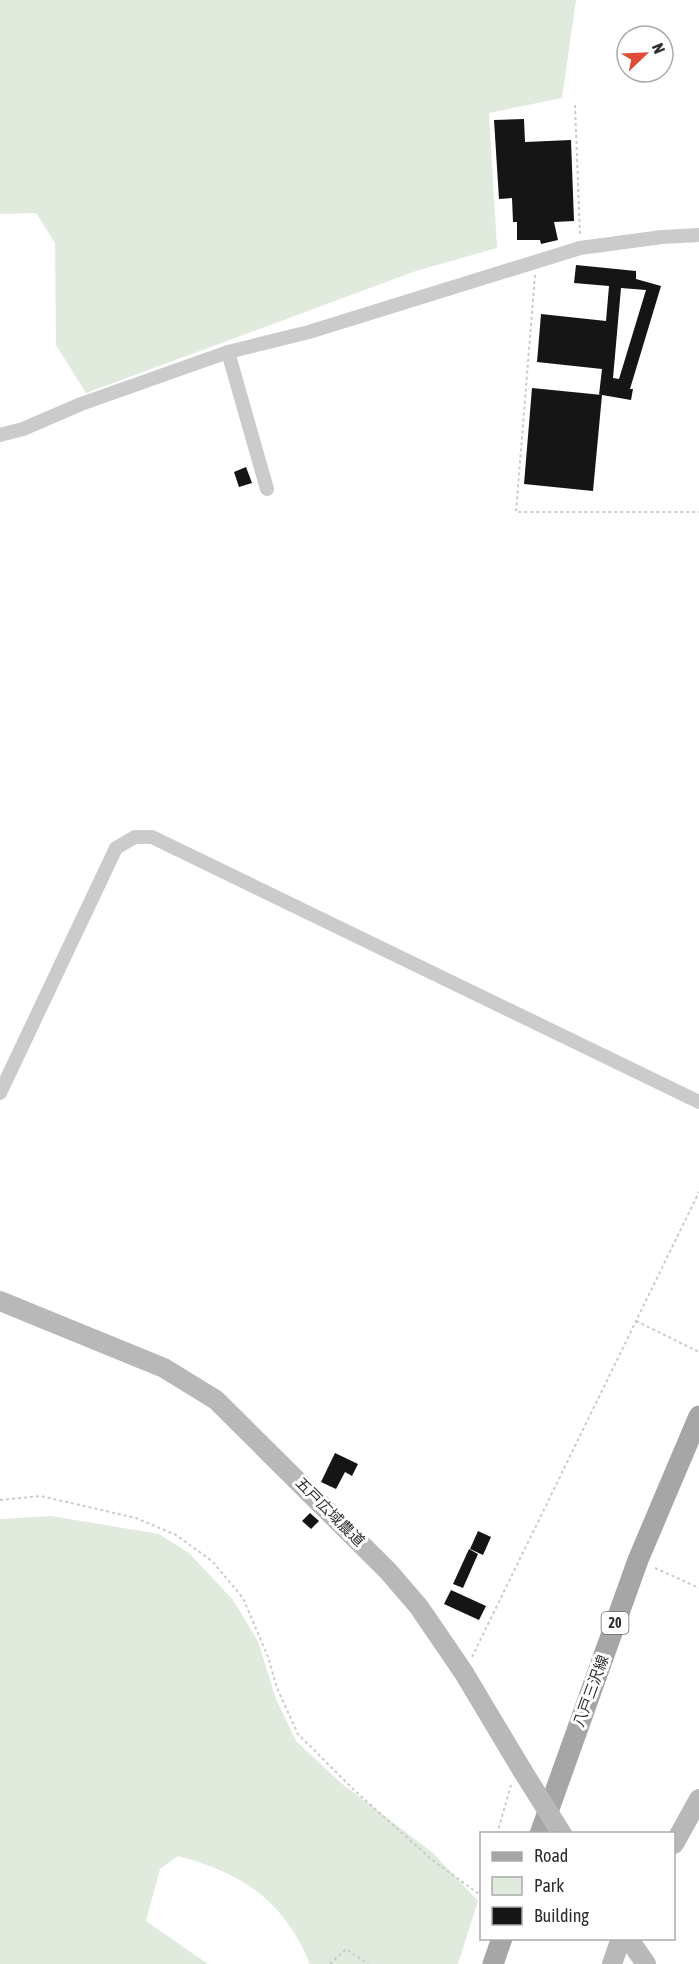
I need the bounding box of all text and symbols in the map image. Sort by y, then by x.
north arrow [615,24,675,84]
text: N [649,40,669,56]
street label: 五戸広域農道 [293,1474,368,1549]
road number: 20 [602,1612,628,1634]
street label: 八戸三沢線 [570,1653,611,1729]
legend [480,1832,675,1940]
text: Road [534,1845,568,1866]
text: Park [534,1875,564,1896]
text: Building [534,1905,589,1926]

